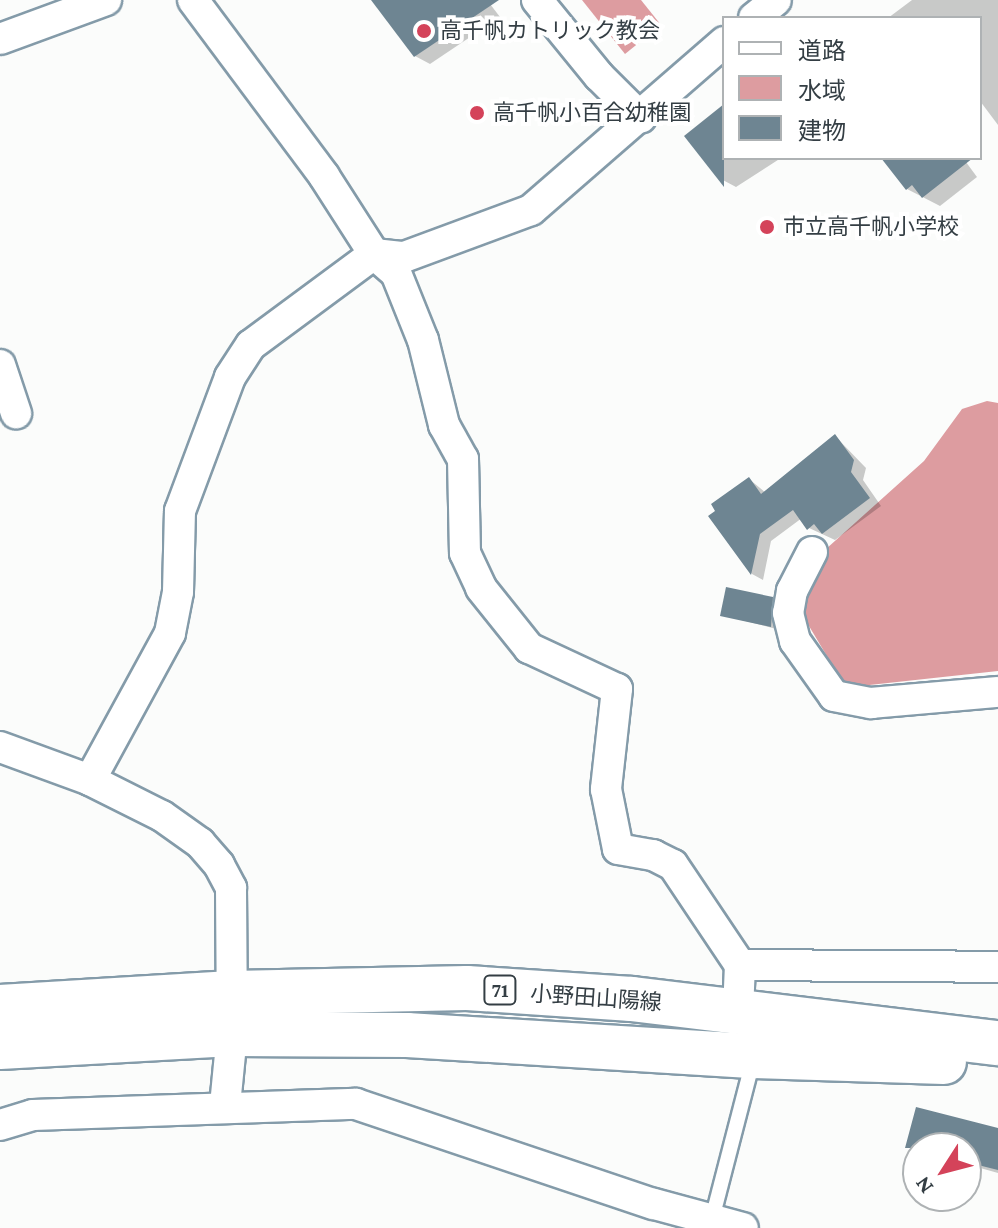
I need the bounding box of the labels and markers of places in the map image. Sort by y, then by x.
place label: 高千帆カトリック教会 [440,18,660,44]
marker: 高千帆カトリック教会 [415,22,433,40]
place label: 高千帆小百合幼稚園 [493,100,691,126]
marker: 高千帆小百合幼稚園 [468,104,486,122]
place label: 市立高千帆小学校 [783,214,959,240]
marker: 市立高千帆小学校 [758,218,776,236]

